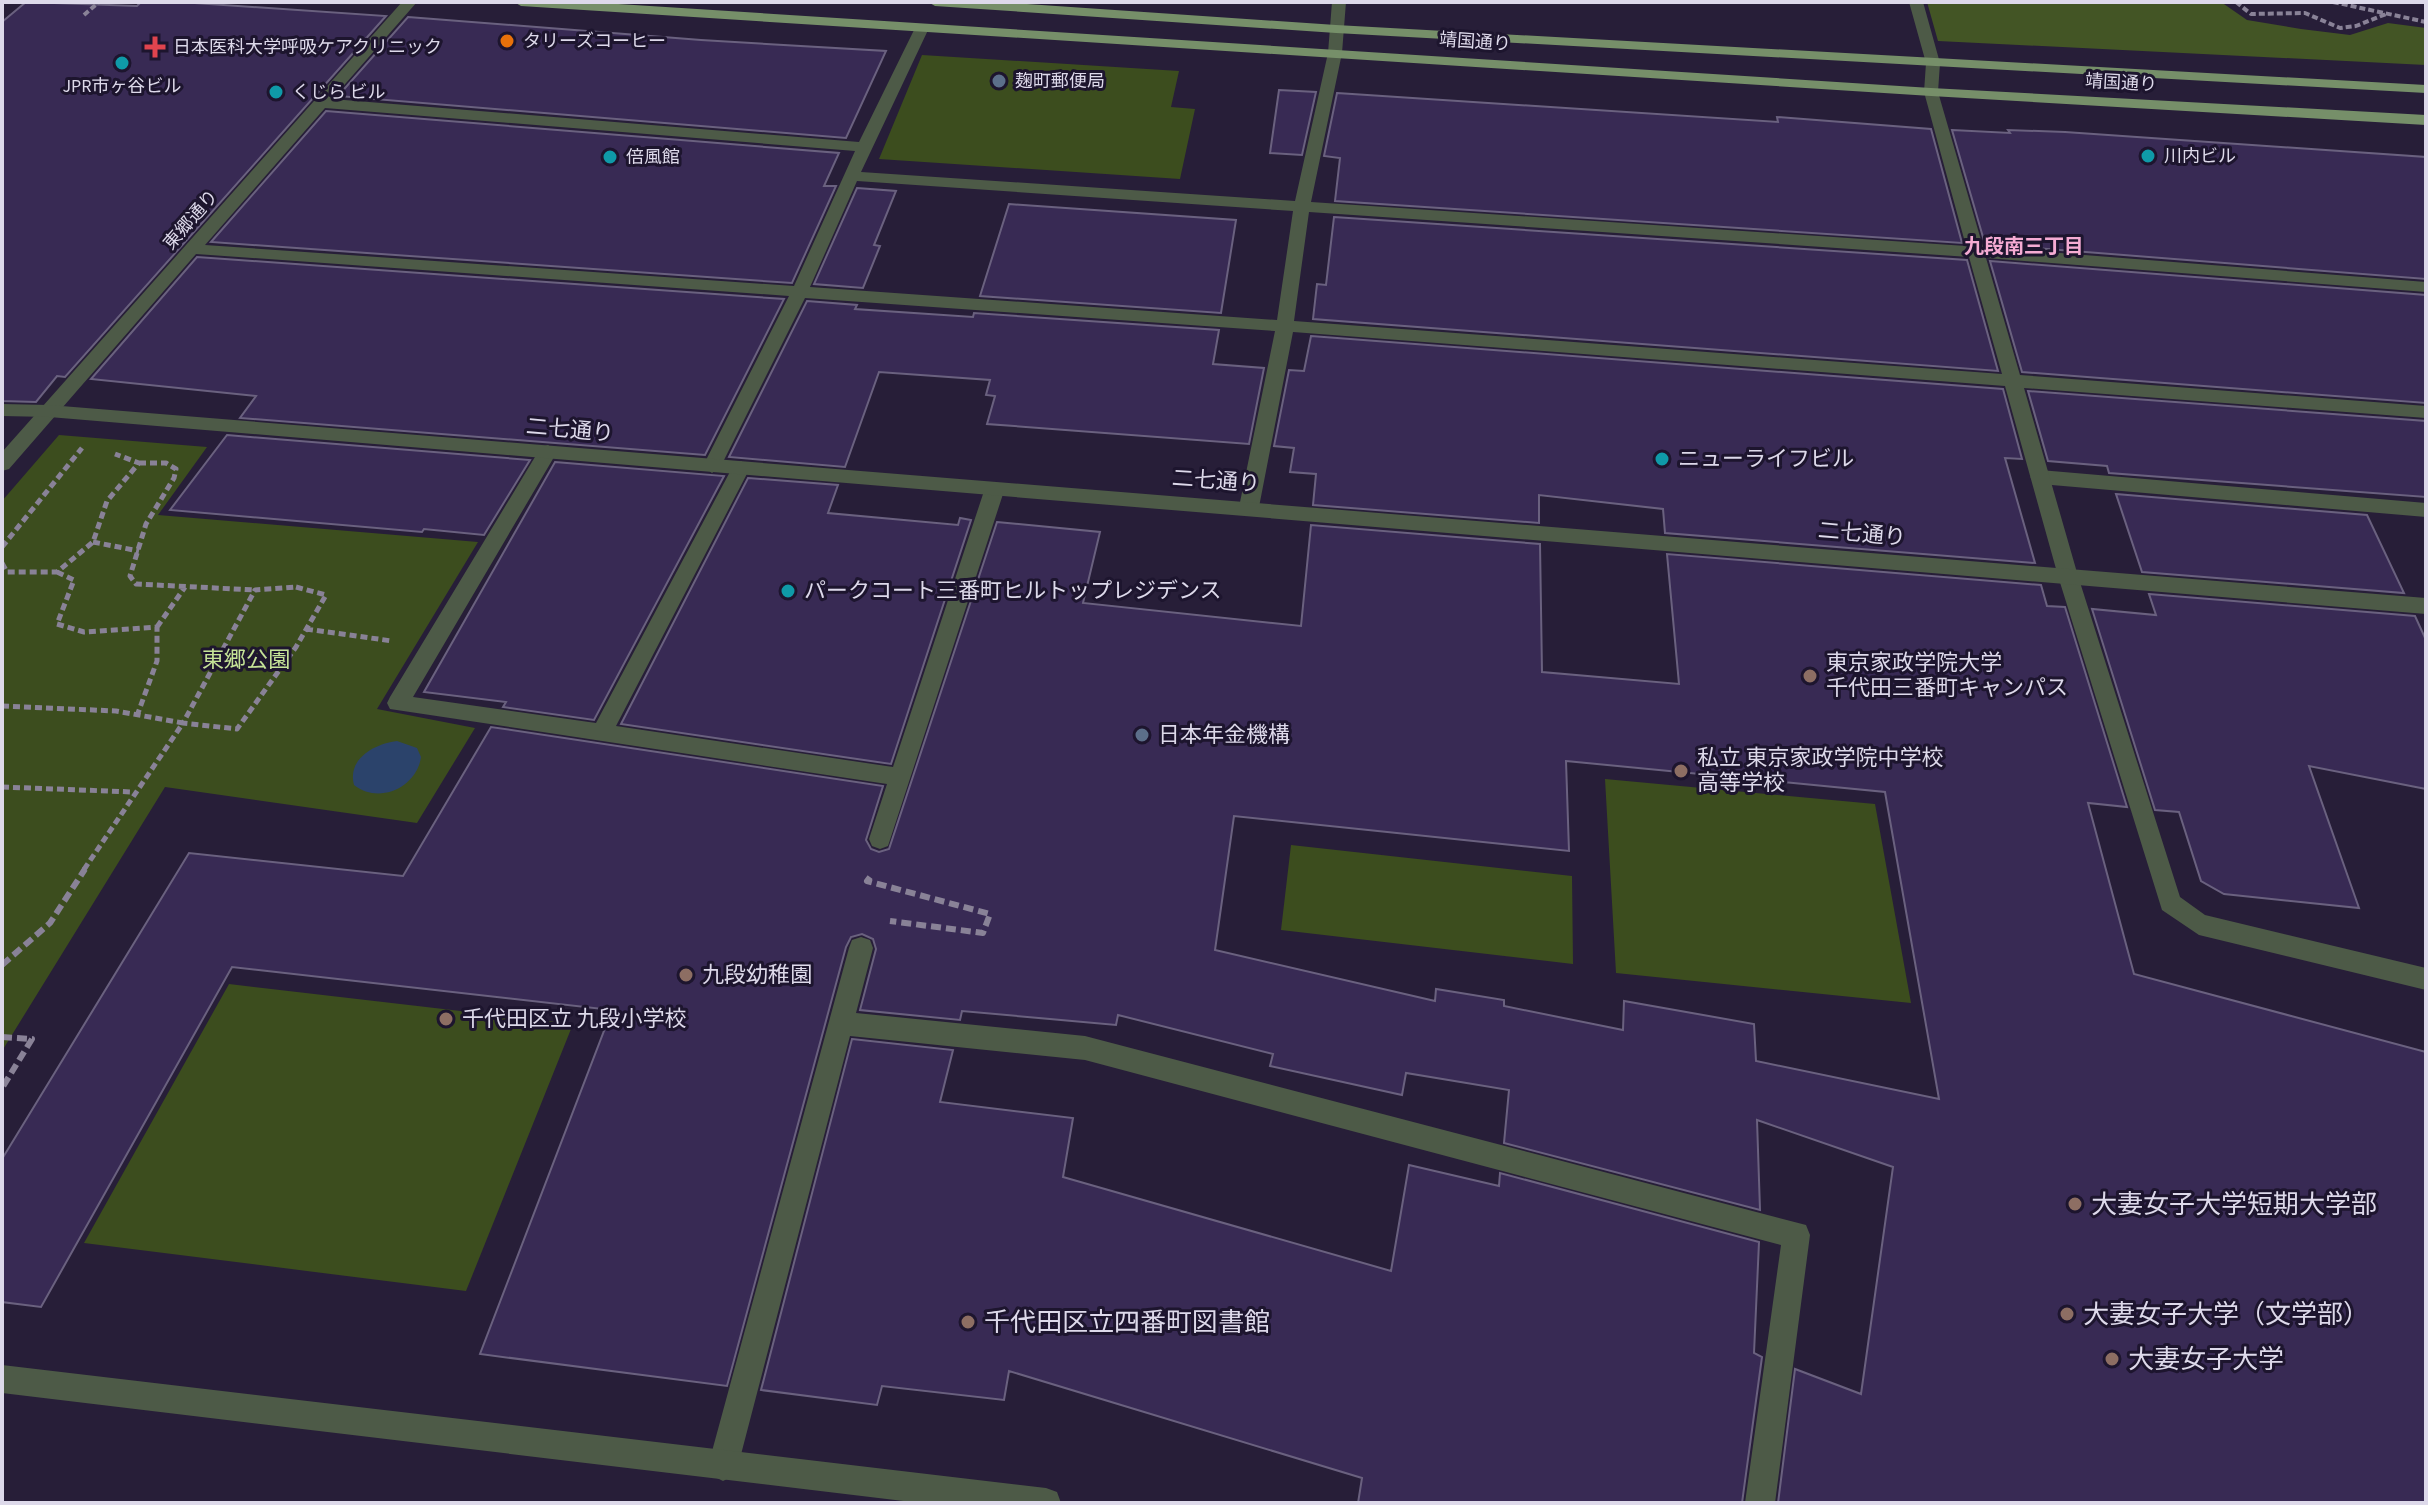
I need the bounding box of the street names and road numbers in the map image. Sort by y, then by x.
street label: 靖国通り [1438,27,1512,57]
street label: 靖国通り [2084,69,2158,97]
street label: 東郷通り [158,185,224,255]
street label: 二七通り [525,410,615,450]
street label: 二七通り [1171,462,1261,500]
street label: 二七通り [1817,514,1907,554]

